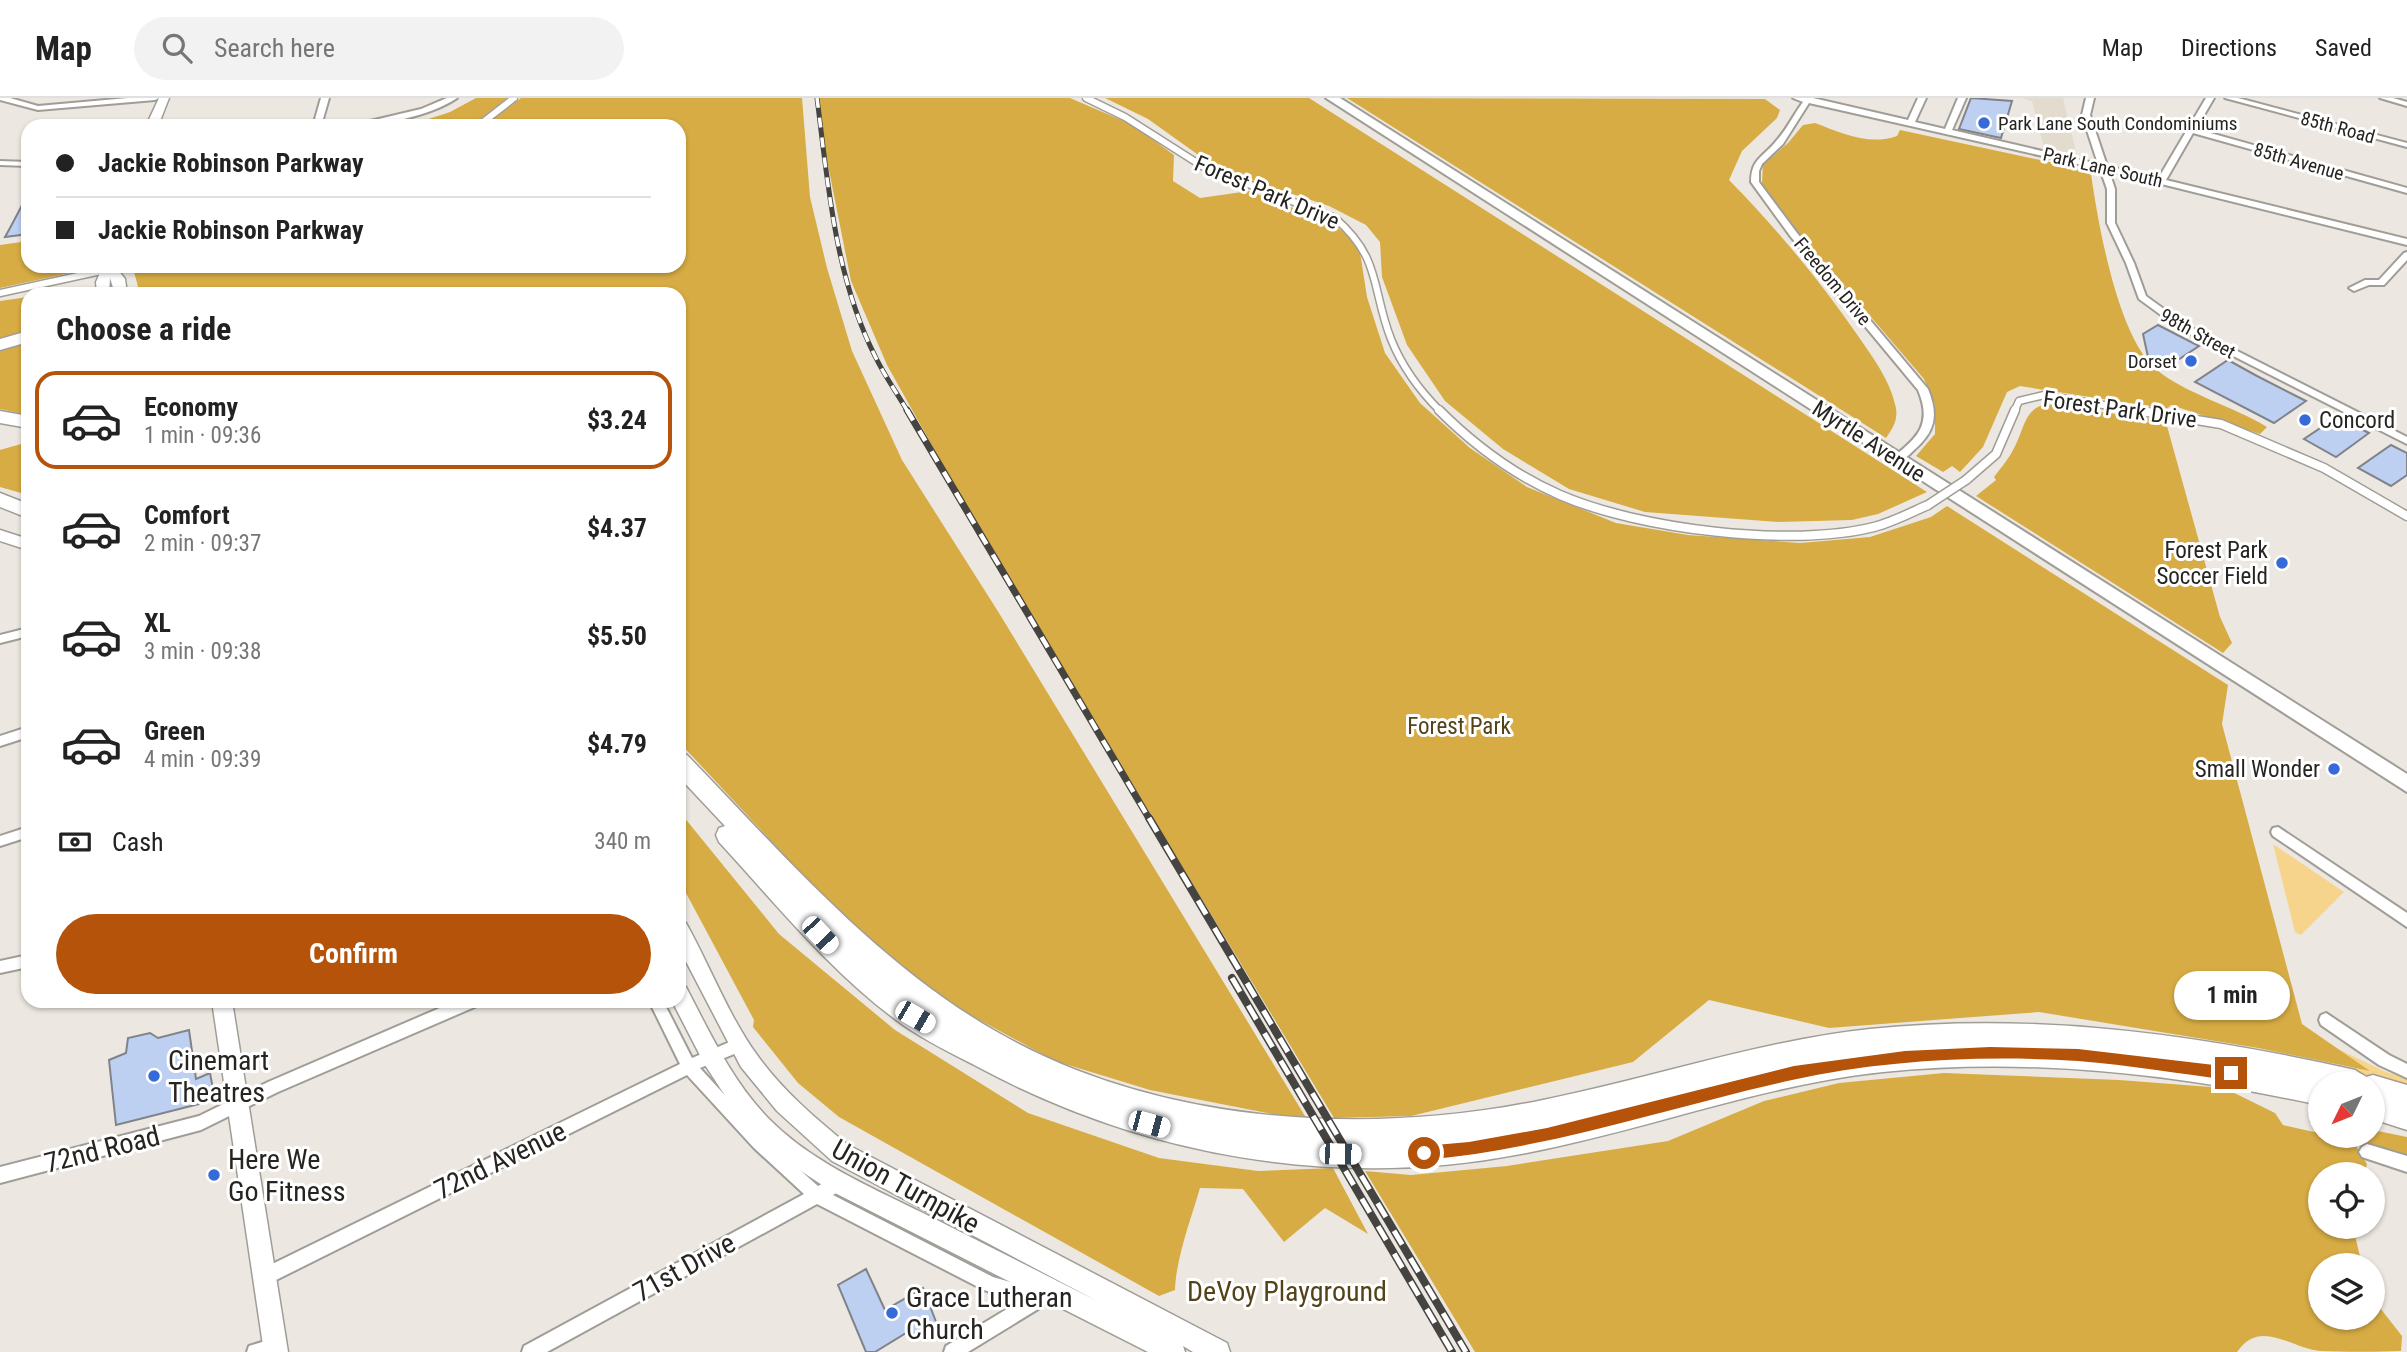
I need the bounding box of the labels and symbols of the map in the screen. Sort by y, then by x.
street label: 85th Road [2298,107,2378,148]
place label: Park Lane South Condominiums [1998,112,2237,135]
marker: Park Lane South Condominiums [1976,115,1992,131]
street label: 85th Avenue [2251,138,2347,185]
street label: Park Lane South [2041,143,2165,192]
street label: Forest Park Drive [1190,150,1343,235]
street label: Freedom Drive [1789,233,1876,330]
street label: 98th Street [2156,303,2239,363]
place label: Dorset [2128,350,2177,373]
marker: Dorset [2183,353,2199,369]
street label: Forest Park Drive [2041,385,2198,434]
street label: Myrtle Avenue [1807,395,1930,488]
place label: Concord [2319,407,2395,434]
marker: Concord [2297,412,2313,428]
place label: Forest Park Soccer Field [2156,537,2269,590]
marker: Forest Park Soccer Field [2274,555,2290,571]
park label: Forest Park [1407,713,1511,740]
place label: Small Wonder [2195,756,2320,783]
marker: Small Wonder [2326,761,2342,777]
car [798,912,843,958]
callout: 1 min [2173,972,2289,1020]
car [892,997,939,1037]
place label: Cinemart Theatres [168,1044,269,1109]
route end [2215,1057,2247,1089]
marker: Cinemart Theatres [146,1068,162,1084]
north arrow [2308,1071,2385,1148]
car [1126,1108,1173,1140]
street label: 72nd Avenue [429,1114,571,1206]
street label: 72nd Road [41,1119,163,1180]
street label: Union Turnpike [826,1132,985,1241]
route start [1408,1137,1440,1169]
place label: Here We Go Fitness [228,1143,345,1208]
car [1319,1143,1362,1165]
marker: Here We Go Fitness [206,1167,222,1183]
street label: 71st Drive [628,1226,741,1309]
park label: DeVoy Playground [1187,1275,1387,1308]
place label: Grace Lutheran Church [906,1281,1073,1346]
marker: Grace Lutheran Church [884,1305,900,1321]

